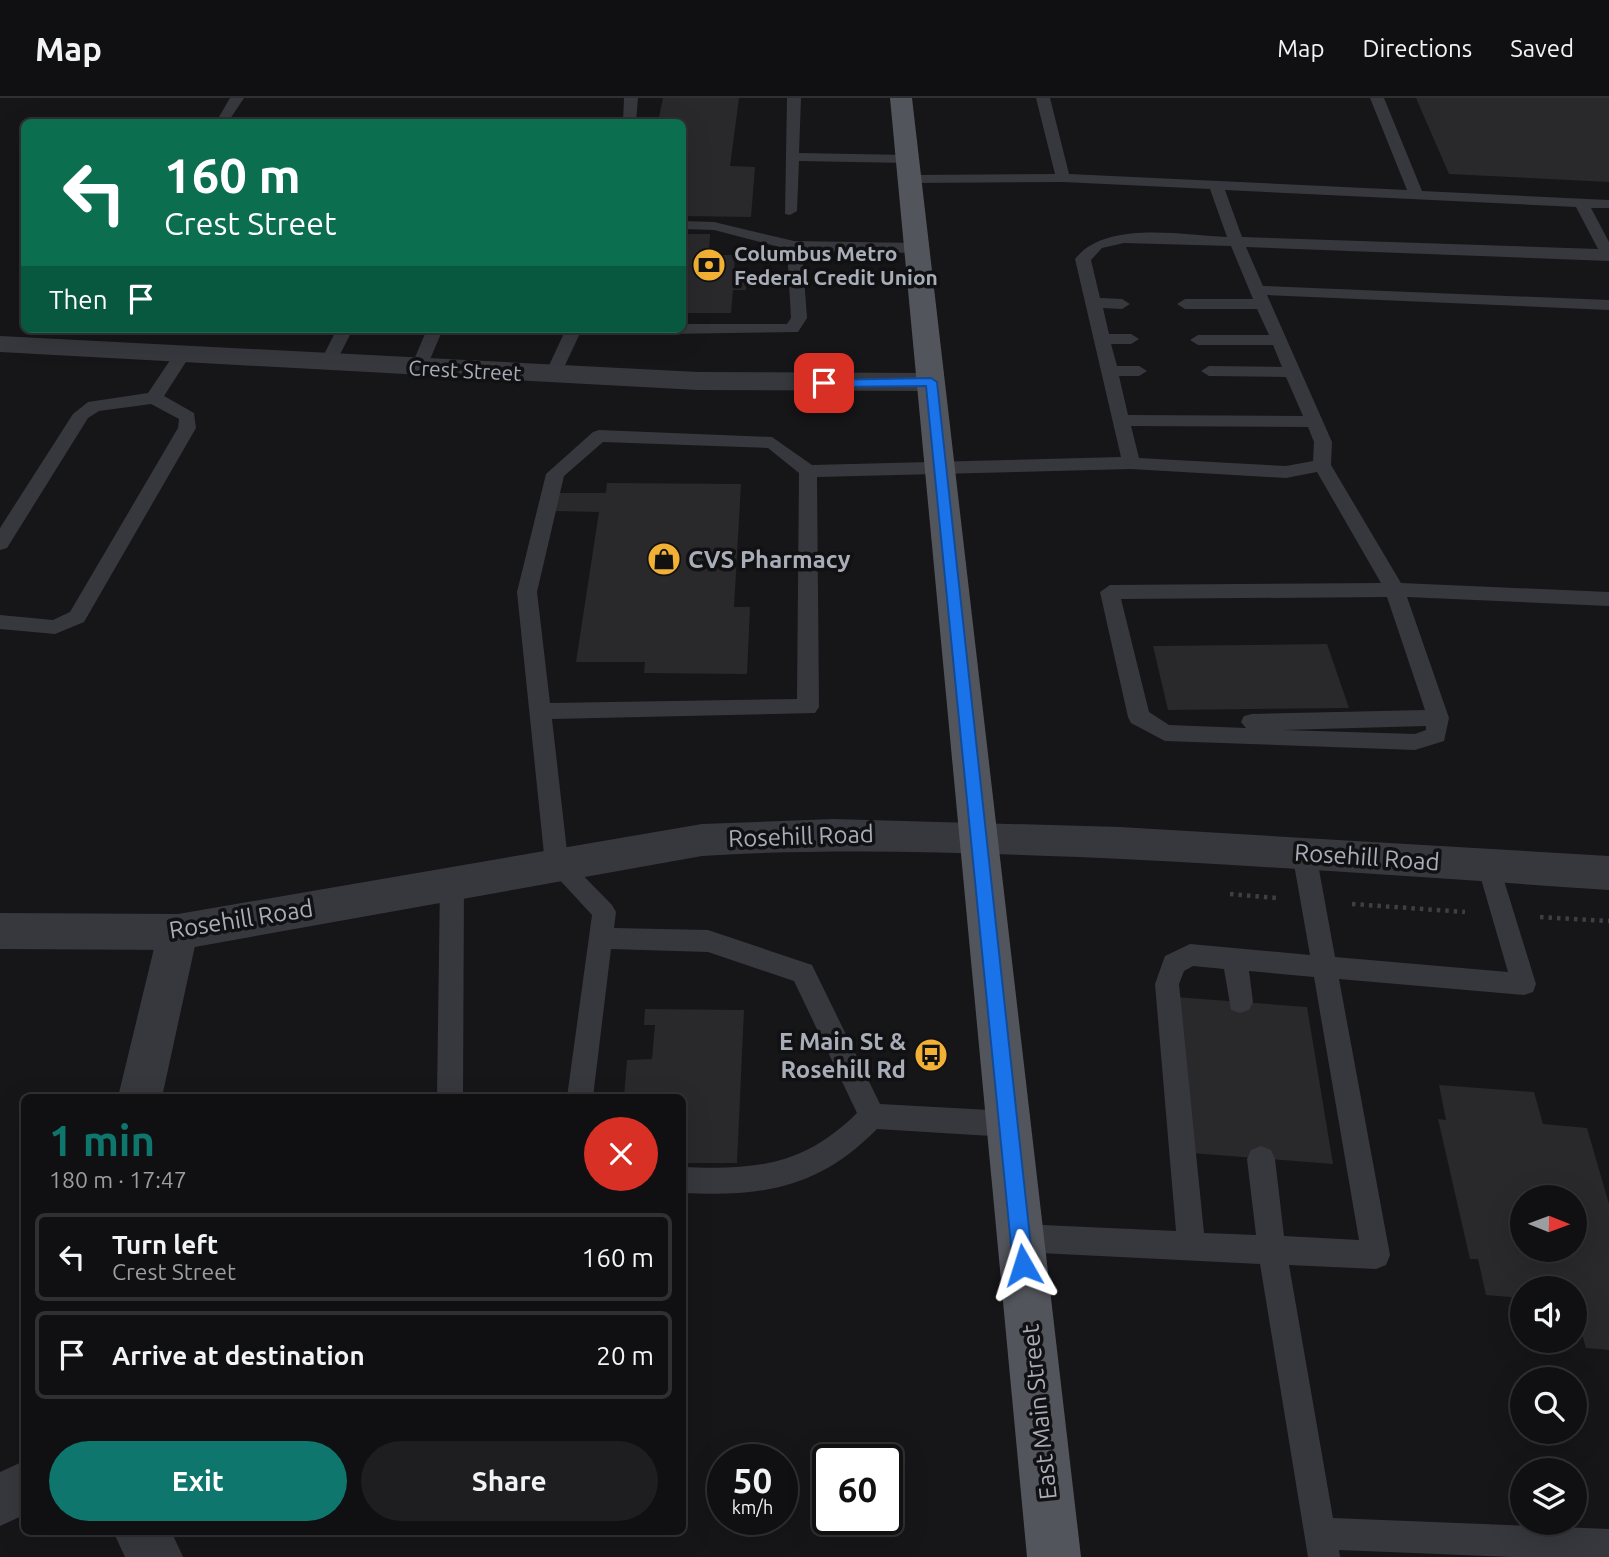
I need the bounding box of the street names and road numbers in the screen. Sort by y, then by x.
street label: Crest Street [408,355,522,385]
street label: Rosehill Road [728,820,874,852]
street label: Rosehill Road [1293,838,1441,876]
street label: Rosehill Road [167,894,315,944]
street label: East Main Street [1016,1322,1062,1501]

